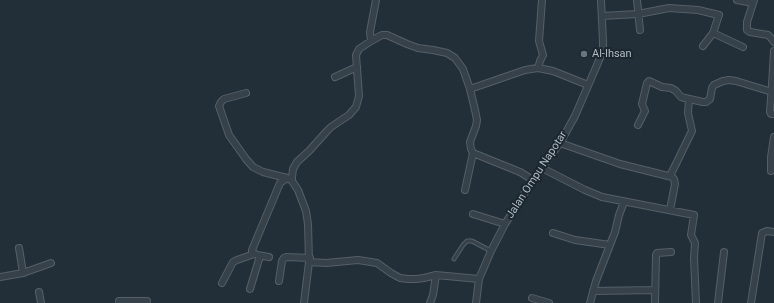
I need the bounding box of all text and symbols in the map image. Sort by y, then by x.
place label: Al-Ihsan [592,47,632,61]
marker: Al-Ihsan [579,49,589,59]
street label: Jalan Ompu Napotar [504,129,570,221]

